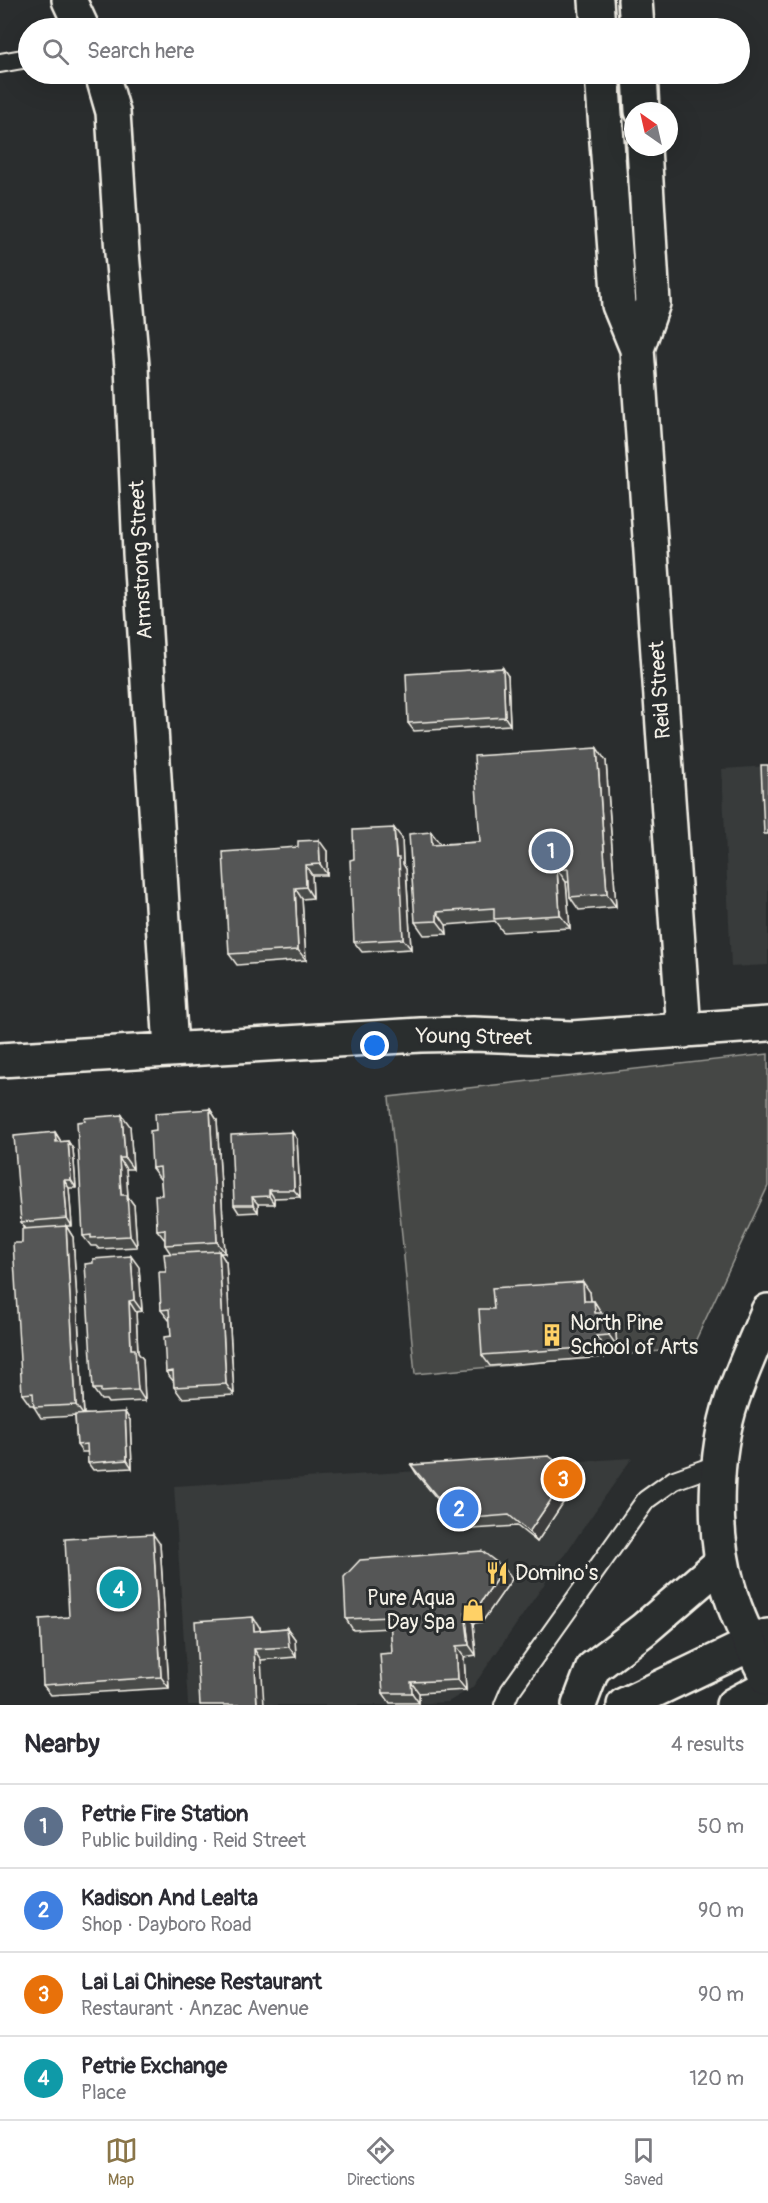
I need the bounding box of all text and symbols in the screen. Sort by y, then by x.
search box [18,18,750,84]
icon: search [39,35,72,68]
text: Search here [87,37,194,65]
north arrow [624,102,678,156]
street label: Armstrong Street [123,479,159,640]
street label: Reid Street [643,640,677,740]
pin: 1 [532,828,570,874]
street label: Young Street [415,1022,533,1052]
your location [360,1031,389,1060]
place label: North Pine School of Arts [570,1310,699,1361]
building icon: North Pine School of Arts [539,1322,565,1348]
pin: 3 [544,1456,582,1502]
pin: 2 [440,1486,478,1532]
restaurant icon: Domino's [484,1560,510,1586]
place label: Domino's [515,1560,599,1587]
pin: 4 [100,1566,138,1612]
place label: Pure Aqua Day Spa [367,1585,455,1636]
shop icon: Pure Aqua Day Spa [460,1597,486,1623]
text: Nearby [24,1728,100,1760]
text: 4 results [671,1732,744,1757]
text: Petrie Fire Station [81,1800,249,1828]
text: 1 [40,1814,47,1839]
text: 50 m [697,1814,744,1839]
text: Public building · Reid Street [81,1828,306,1853]
text: Kadison And Lealta [81,1884,258,1912]
text: 2 [38,1898,49,1923]
text: 90 m [698,1898,744,1923]
text: Shop · Dayboro Road [81,1912,252,1937]
text: Lai Lai Chinese Restaurant [81,1968,322,1996]
text: 3 [38,1982,49,2007]
text: 90 m [698,1982,744,2007]
text: Restaurant · Anzac Avenue [81,1996,309,2021]
text: Petrie Exchange [81,2052,227,2080]
text: 4 [38,2066,49,2091]
text: 120 m [689,2066,744,2091]
text: Place [81,2080,126,2105]
tab: Map [105,2134,138,2190]
tab: Directions [347,2134,415,2190]
tab: Saved [624,2134,663,2190]

